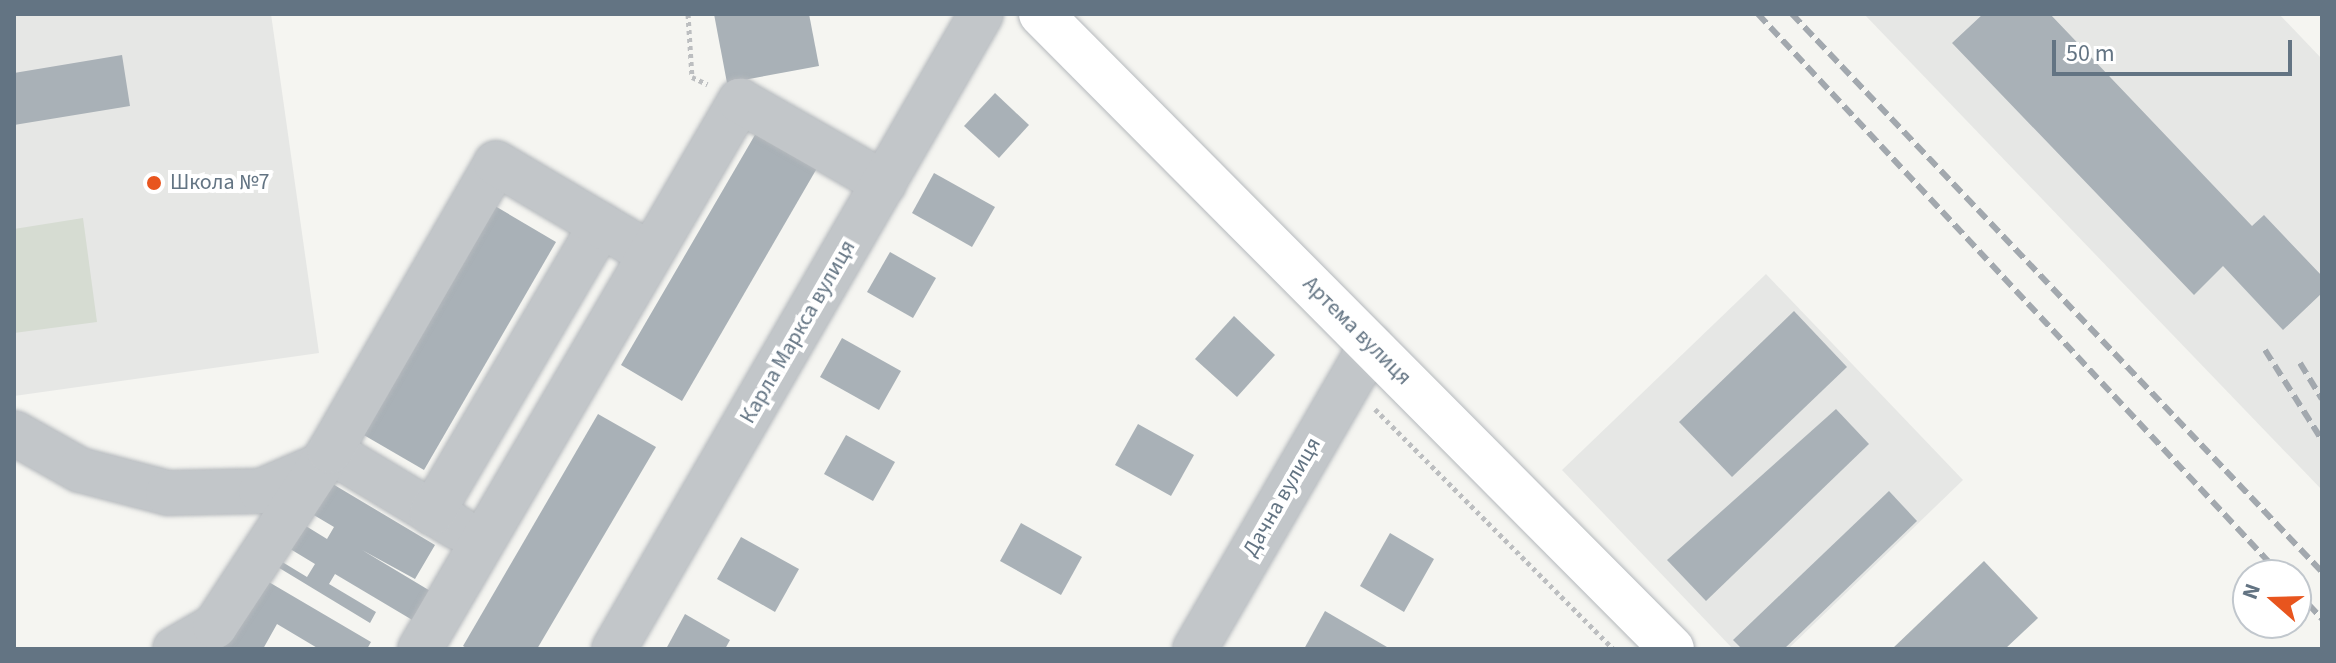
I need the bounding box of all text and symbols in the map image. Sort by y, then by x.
scale bar [2056,24,2296,74]
text: 50 m [2066,36,2115,71]
place label: Школа №7 [170,170,269,196]
marker: Школа №7 [145,174,163,192]
street label: Карла Маркса вулиця [735,236,861,428]
street label: Артема вулиця [1297,271,1417,391]
street label: Дачна вулиця [1237,433,1327,561]
north arrow [2232,559,2312,639]
text: N [2234,579,2269,604]

